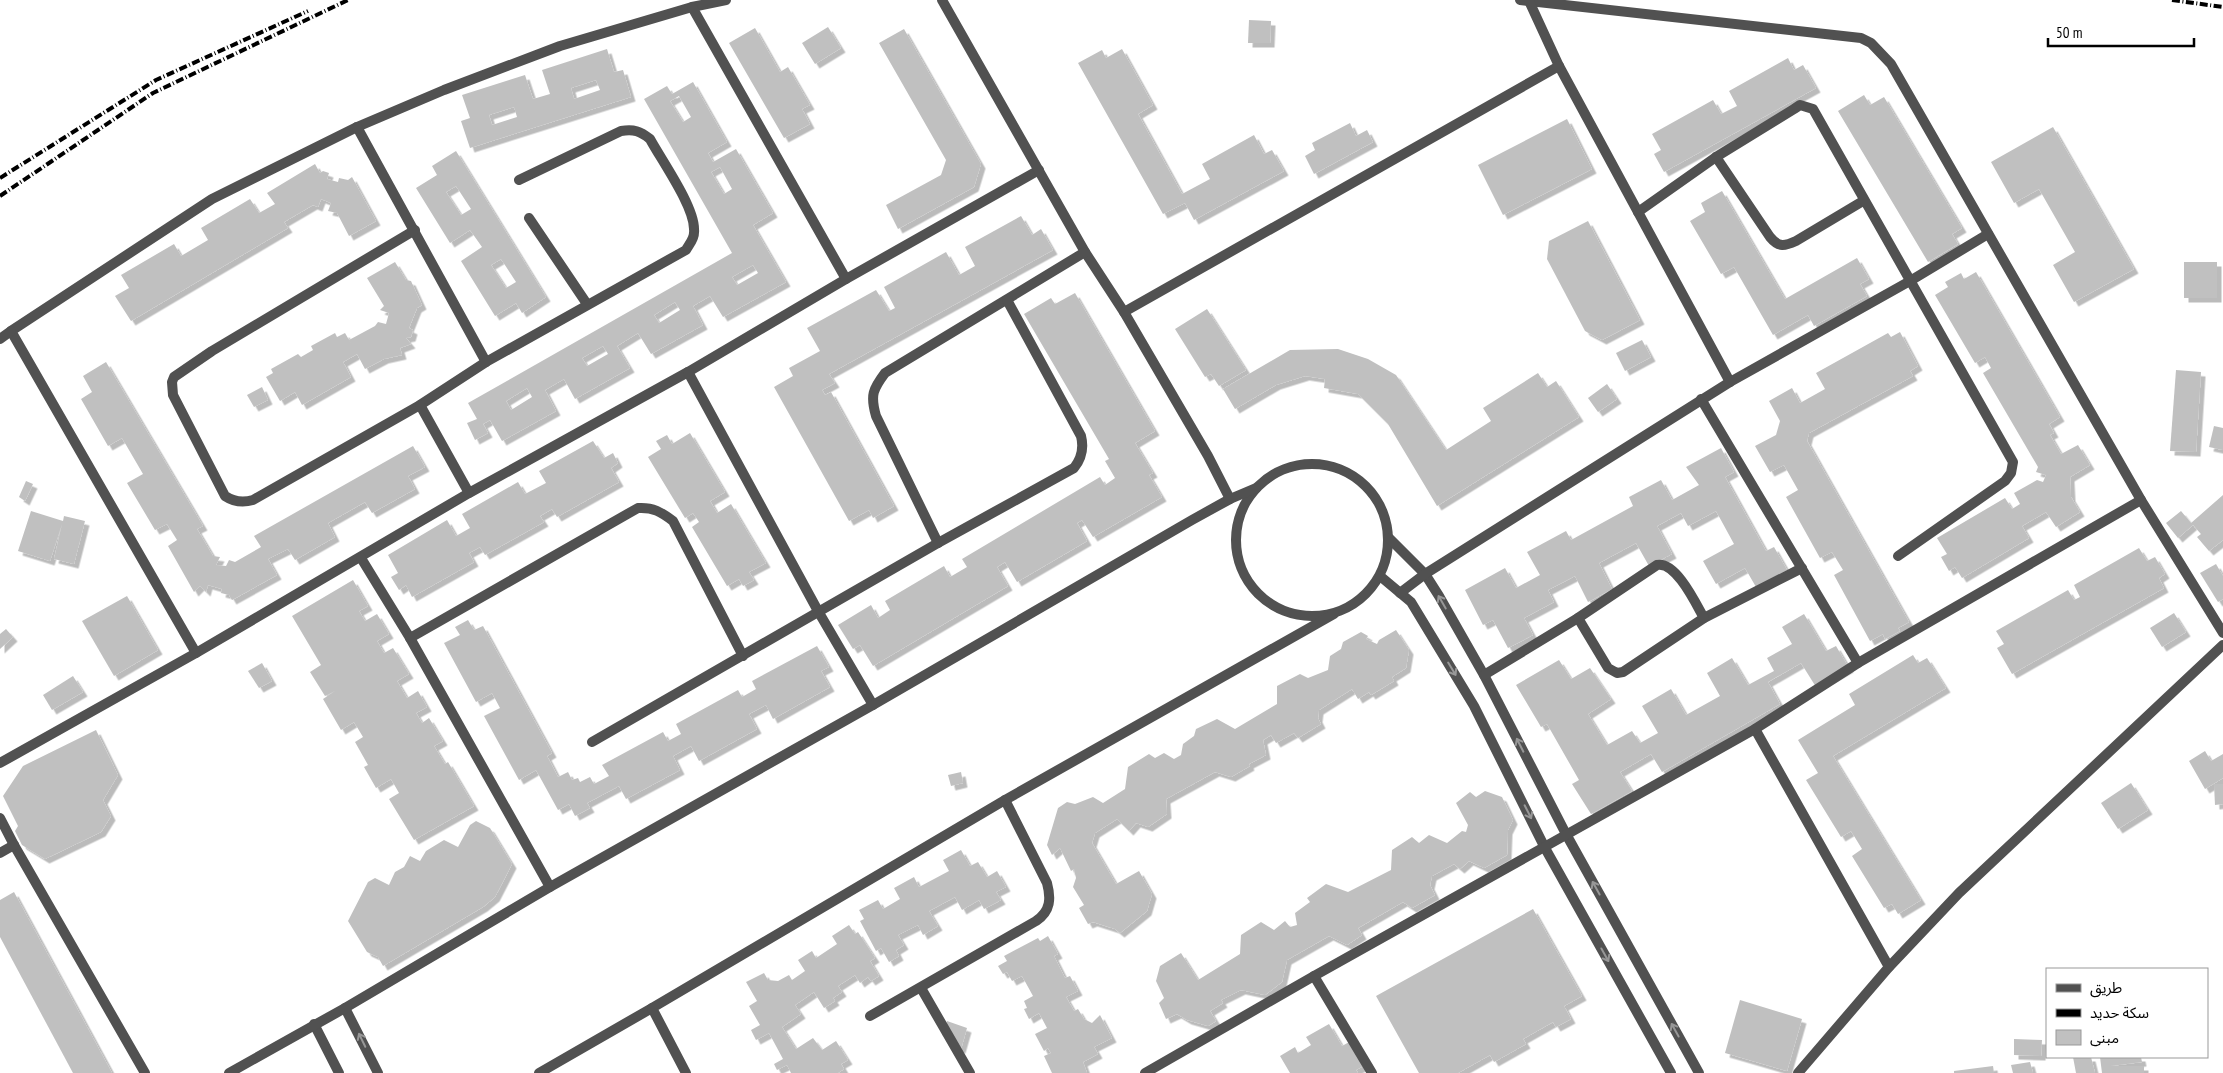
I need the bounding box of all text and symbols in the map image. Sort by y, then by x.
scale bar [2048,15,2194,47]
text: 50 m [2056,23,2082,42]
one-way arrow [1437,596,1447,610]
one-way arrow [1447,661,1457,675]
one-way arrow [1515,738,1524,753]
one-way arrow [1523,805,1533,820]
one-way arrow [1591,881,1601,896]
one-way arrow [1601,948,1611,962]
legend [2046,968,2208,1058]
text: طريق [2090,978,2122,998]
text: سكة حديد [2090,1003,2149,1022]
one-way arrow [1670,1023,1680,1038]
text: مبنى [2090,1028,2119,1047]
one-way arrow [357,1033,367,1048]

